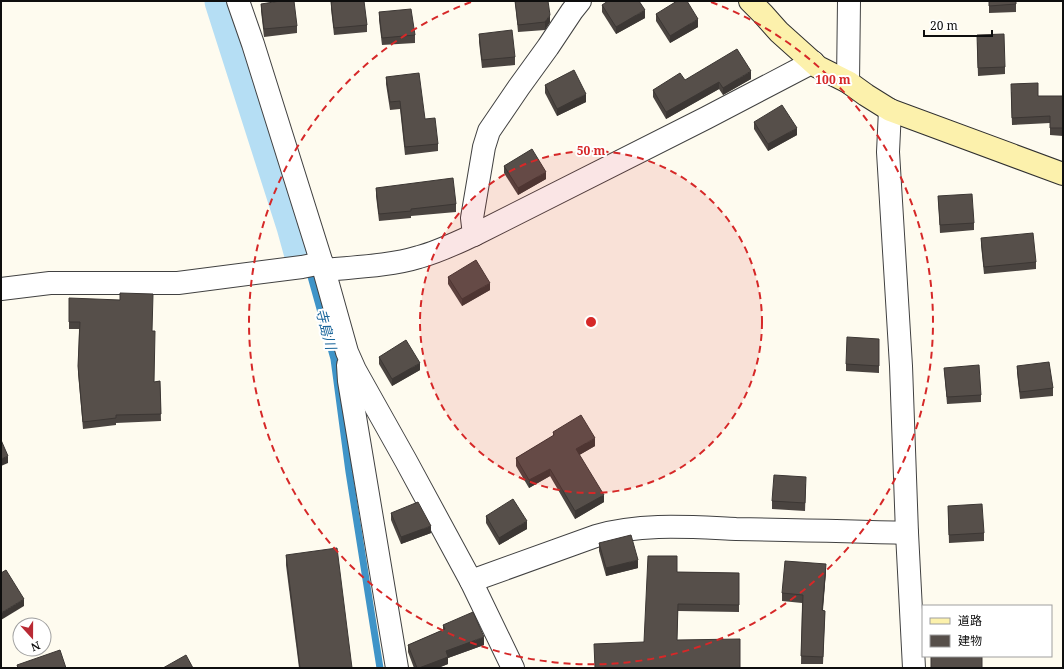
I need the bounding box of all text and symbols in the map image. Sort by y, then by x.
scale bar [924,12,992,38]
text: 20 m [930,17,958,34]
text: 100 m [815,71,851,88]
text: 50 m [577,142,605,159]
water label: 寺島川 [312,306,342,354]
centre of rings [584,315,598,329]
legend [922,605,1052,657]
text: 道路 [958,612,982,629]
north arrow [12,617,52,657]
text: 建物 [958,632,982,649]
text: N [29,638,42,655]

